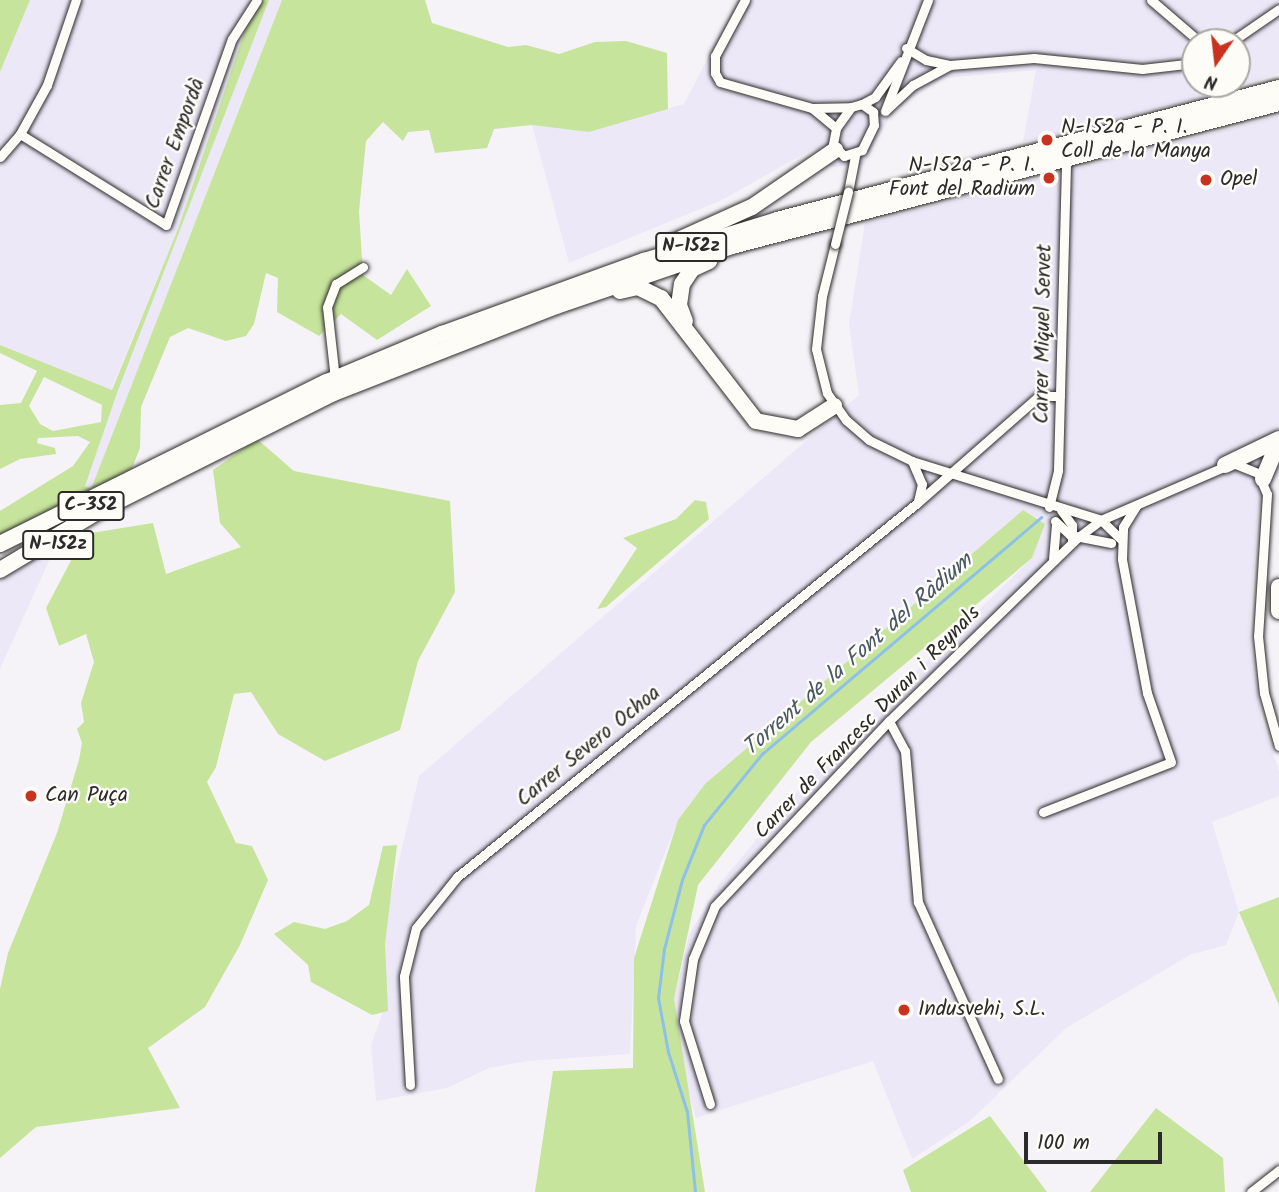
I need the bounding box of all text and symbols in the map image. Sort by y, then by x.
north arrow [1181,28,1251,98]
text: N [1202,65,1221,97]
street label: Carrer Empordà [141,75,211,213]
place label: N-152a - P. I. Coll de la Manya [1061,115,1211,165]
marker: N-152a - P. I. Coll de la Manya [1039,132,1055,148]
place label: N-152a - P. I. Font del Radium [889,153,1035,203]
place label: Opel [1220,167,1258,193]
marker: N-152a - P. I. Font del Radium [1041,170,1057,186]
marker: Opel [1198,172,1214,188]
road number: N-152z [654,232,728,262]
street label: Carrer Miquel Servet [1030,244,1058,424]
road number: C-352 [56,491,126,522]
road number: N-152z [21,530,95,560]
water label: Torrent de la Font del Ràdium [737,548,979,762]
street label: Carrer de Francesc Duran i Reynals [750,601,986,845]
street label: Carrer Severo Ochoa [512,681,666,813]
place label: Can Puça [45,783,128,809]
marker: Can Puça [23,788,39,804]
place label: Indusvehi, S.L. [918,997,1046,1023]
marker: Indusvehi, S.L. [896,1002,912,1018]
scale bar [1027,1118,1165,1162]
text: 100 m [1037,1127,1090,1160]

